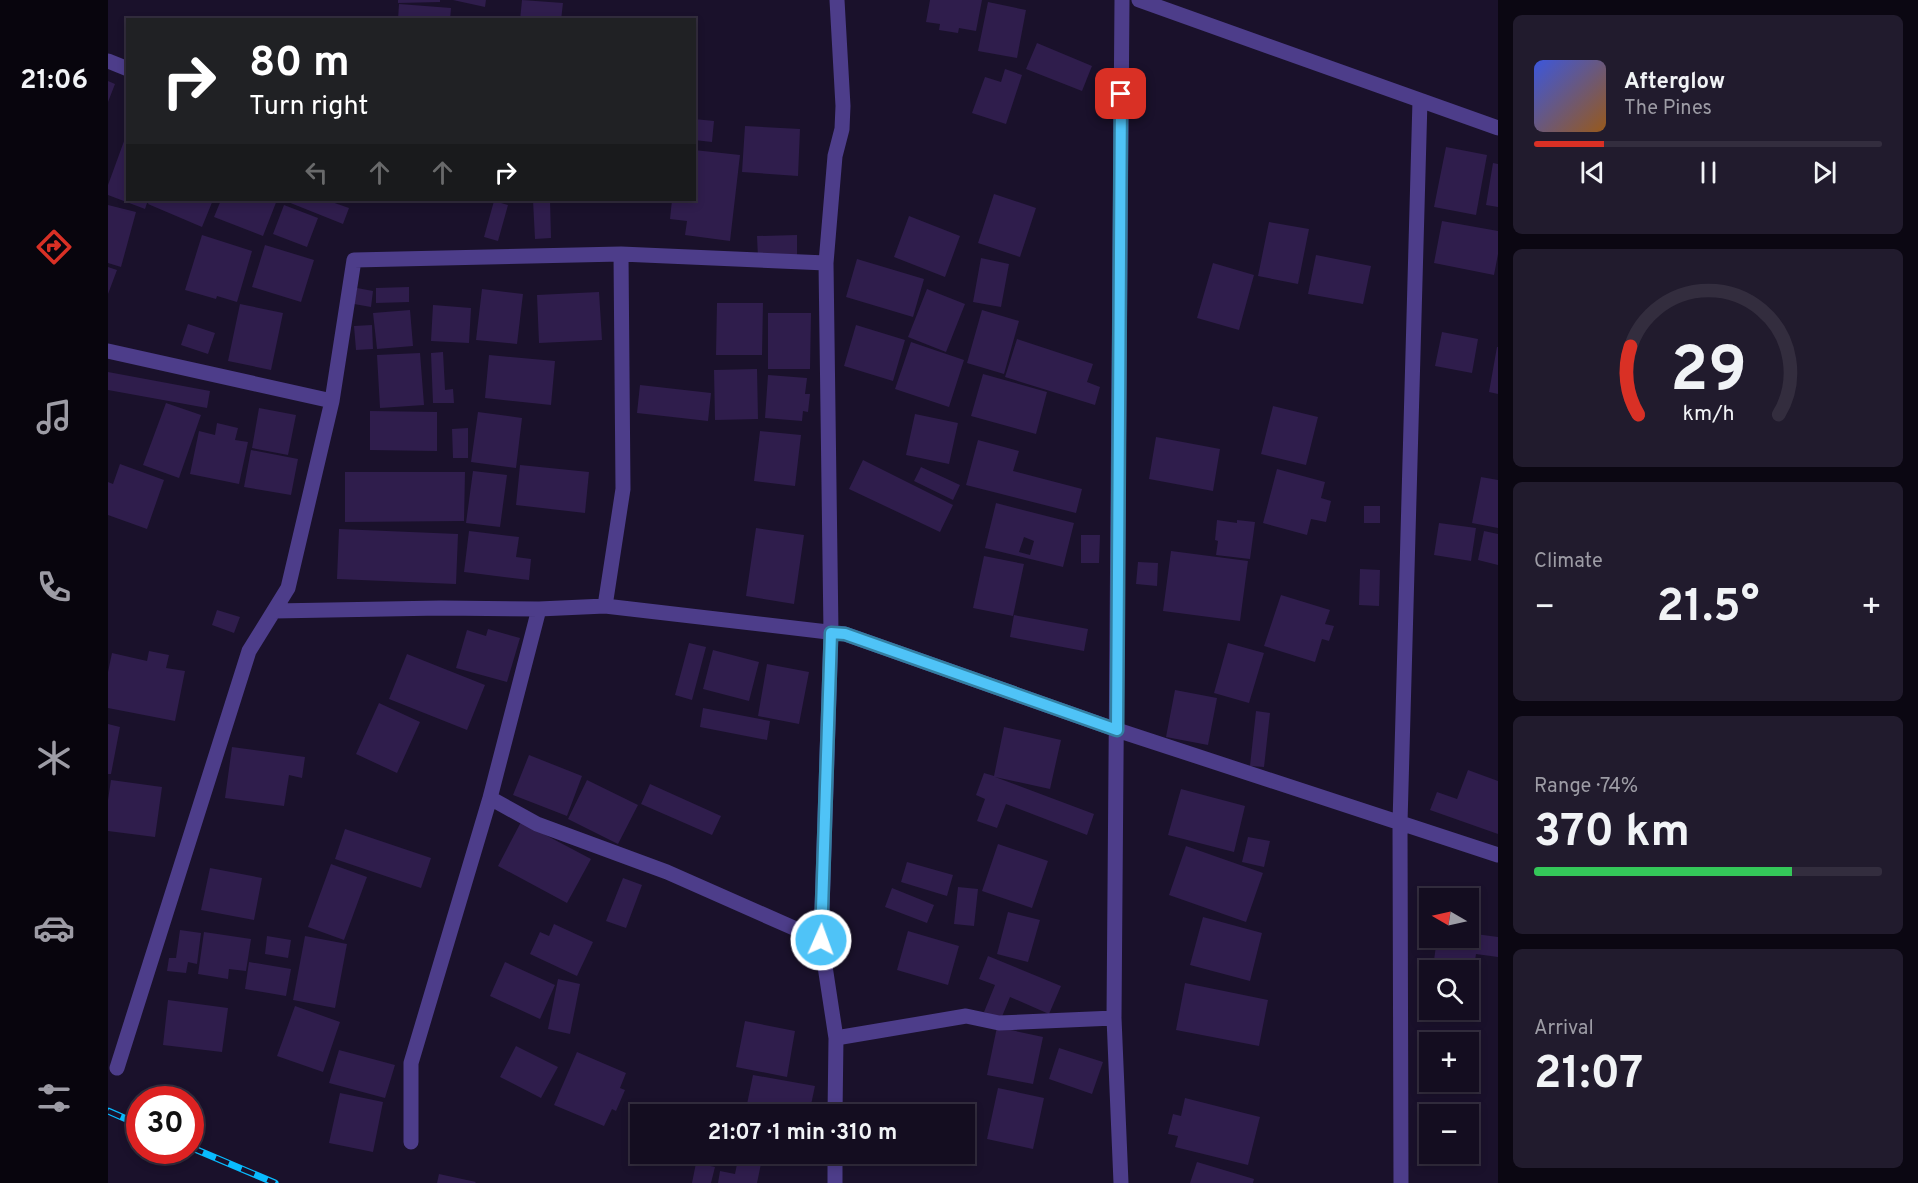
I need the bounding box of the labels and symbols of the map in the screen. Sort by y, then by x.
pin [1095,68,1146,119]
north arrow [1419,888,1479,948]
position arrow [789,908,853,972]
speed limit sign: 30 [126,1086,204,1164]

